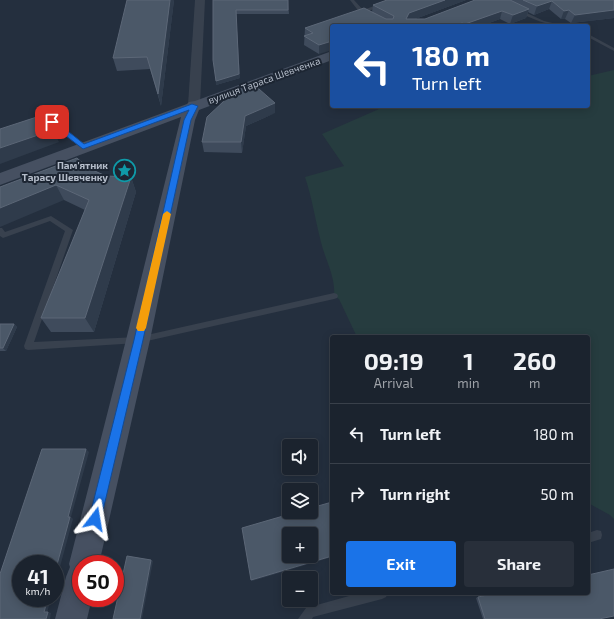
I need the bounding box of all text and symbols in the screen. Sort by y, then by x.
text: 180 m [412,38,490,72]
icon: left [346,40,398,92]
street label: вулиця Тараса Шевченка [206,54,322,107]
text: Turn left [412,72,482,94]
pin [35,105,69,139]
icon: arrive [41,111,63,133]
place icon: Пам'ятник Тарасу Шевченку [111,158,137,184]
place label: Пам'ятник Тарасу Шевченку [22,159,108,183]
text: 09:19 [364,346,424,375]
text: 1 [463,346,474,375]
text: 260 [513,346,556,375]
text: Arrival [374,375,413,391]
text: min [457,375,479,391]
text: m [529,375,540,391]
icon: left [346,423,368,445]
text: Turn left [380,425,441,443]
text: 180 m [533,425,574,443]
map controls [282,439,318,607]
button: sound [282,439,318,475]
button: layers [282,483,318,519]
icon: right [346,483,368,505]
text: Turn right [380,485,450,503]
text: 50 m [540,485,574,503]
position arrow [74,498,116,540]
button: + [282,527,318,563]
button: Exit [346,541,456,587]
button: Share [464,541,574,587]
speed limit sign: 50 [72,555,124,607]
text: 41 [27,564,49,588]
button: − [282,571,318,607]
text: km/h [26,585,50,597]

